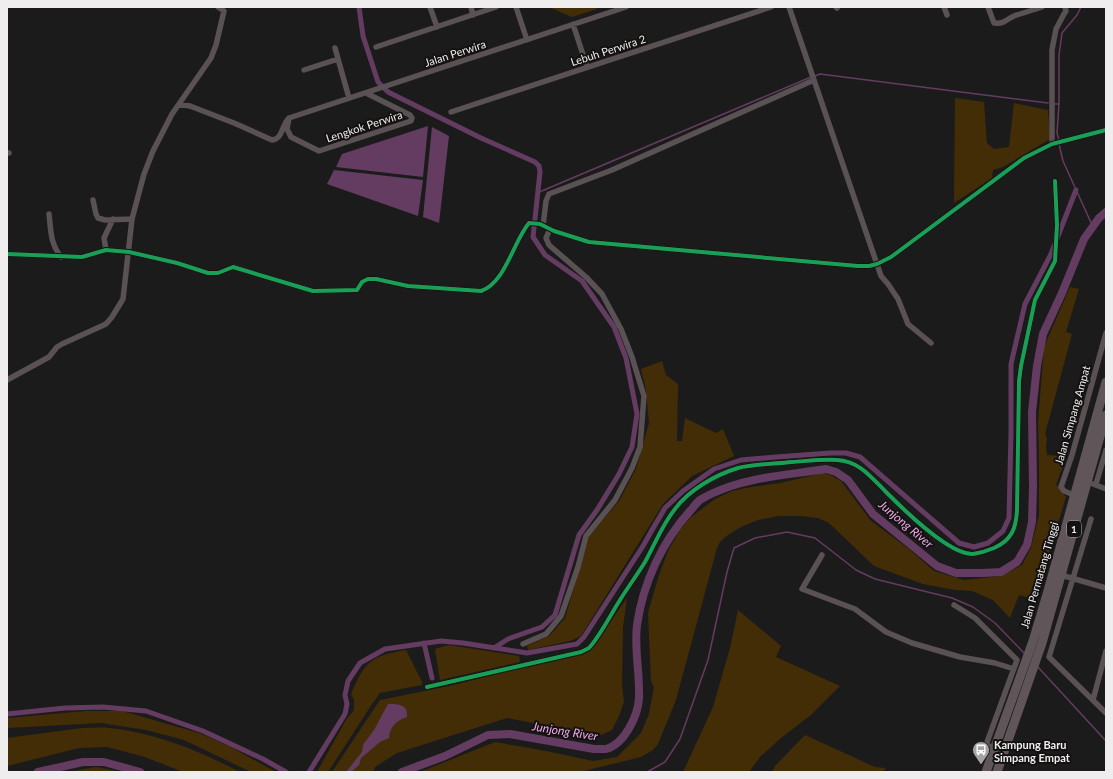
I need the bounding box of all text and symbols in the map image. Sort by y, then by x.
street label: Lebuh Perwira 2 [569,32,647,68]
street label: Jalan Perwira [423,37,487,69]
street label: Lengkok Perwira [324,108,404,144]
street label: Jalan Simpang Ampat [1052,364,1092,466]
water label: Junjong River [875,496,937,552]
street label: Jalan Permatang Tinggi [1018,520,1061,630]
road number: 1 [1067,521,1081,537]
water label: Junjong River [530,718,600,744]
place label: Kampung Baru Simpang Empat [994,738,1071,764]
bus stop icon: Kampung Baru Simpang Empat [971,740,991,765]

